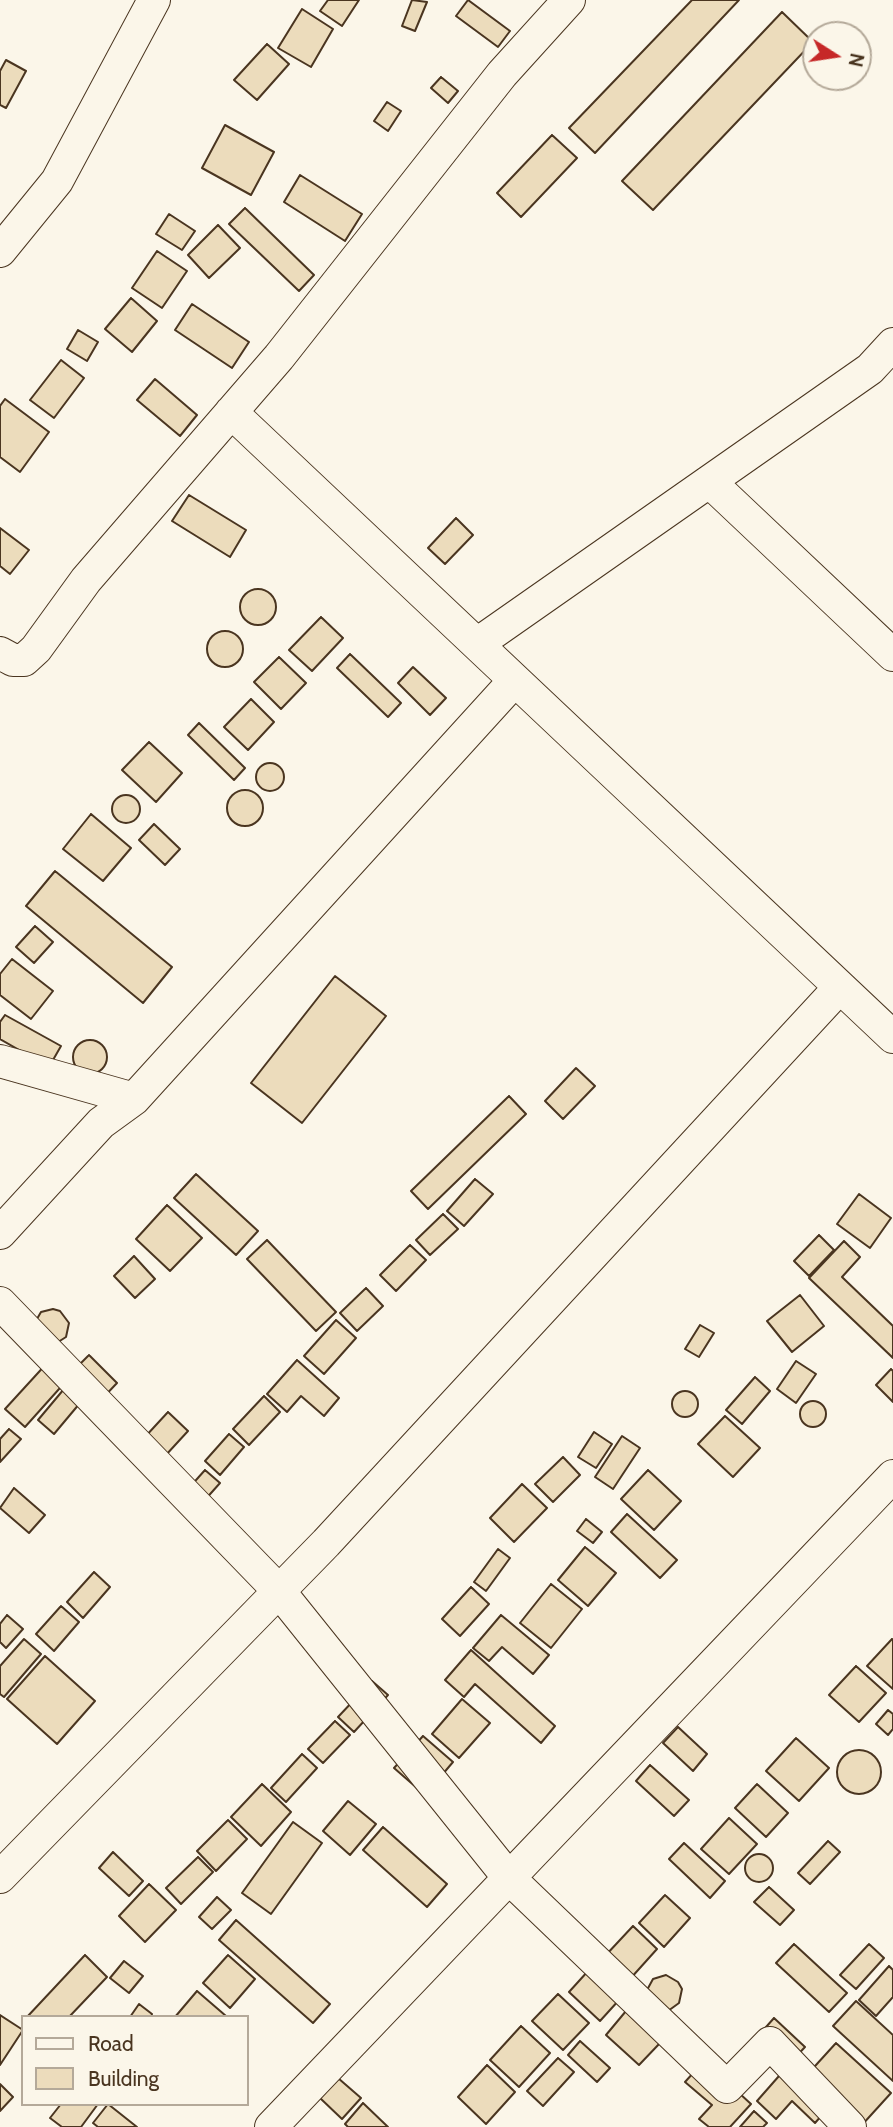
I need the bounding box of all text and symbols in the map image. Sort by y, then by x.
north arrow [802,21,872,91]
text: N [843,51,869,69]
legend [21,2015,248,2106]
text: Road [88,2031,134,2056]
text: Building [88,2066,159,2091]

